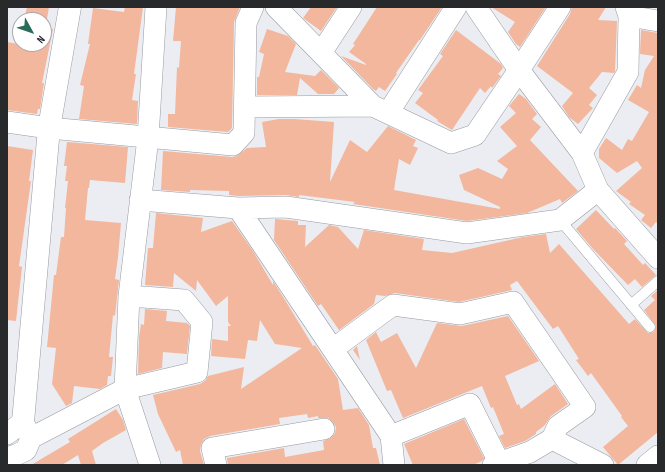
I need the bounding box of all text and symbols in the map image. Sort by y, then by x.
north arrow [12,12,52,52]
text: N [34,33,48,46]

